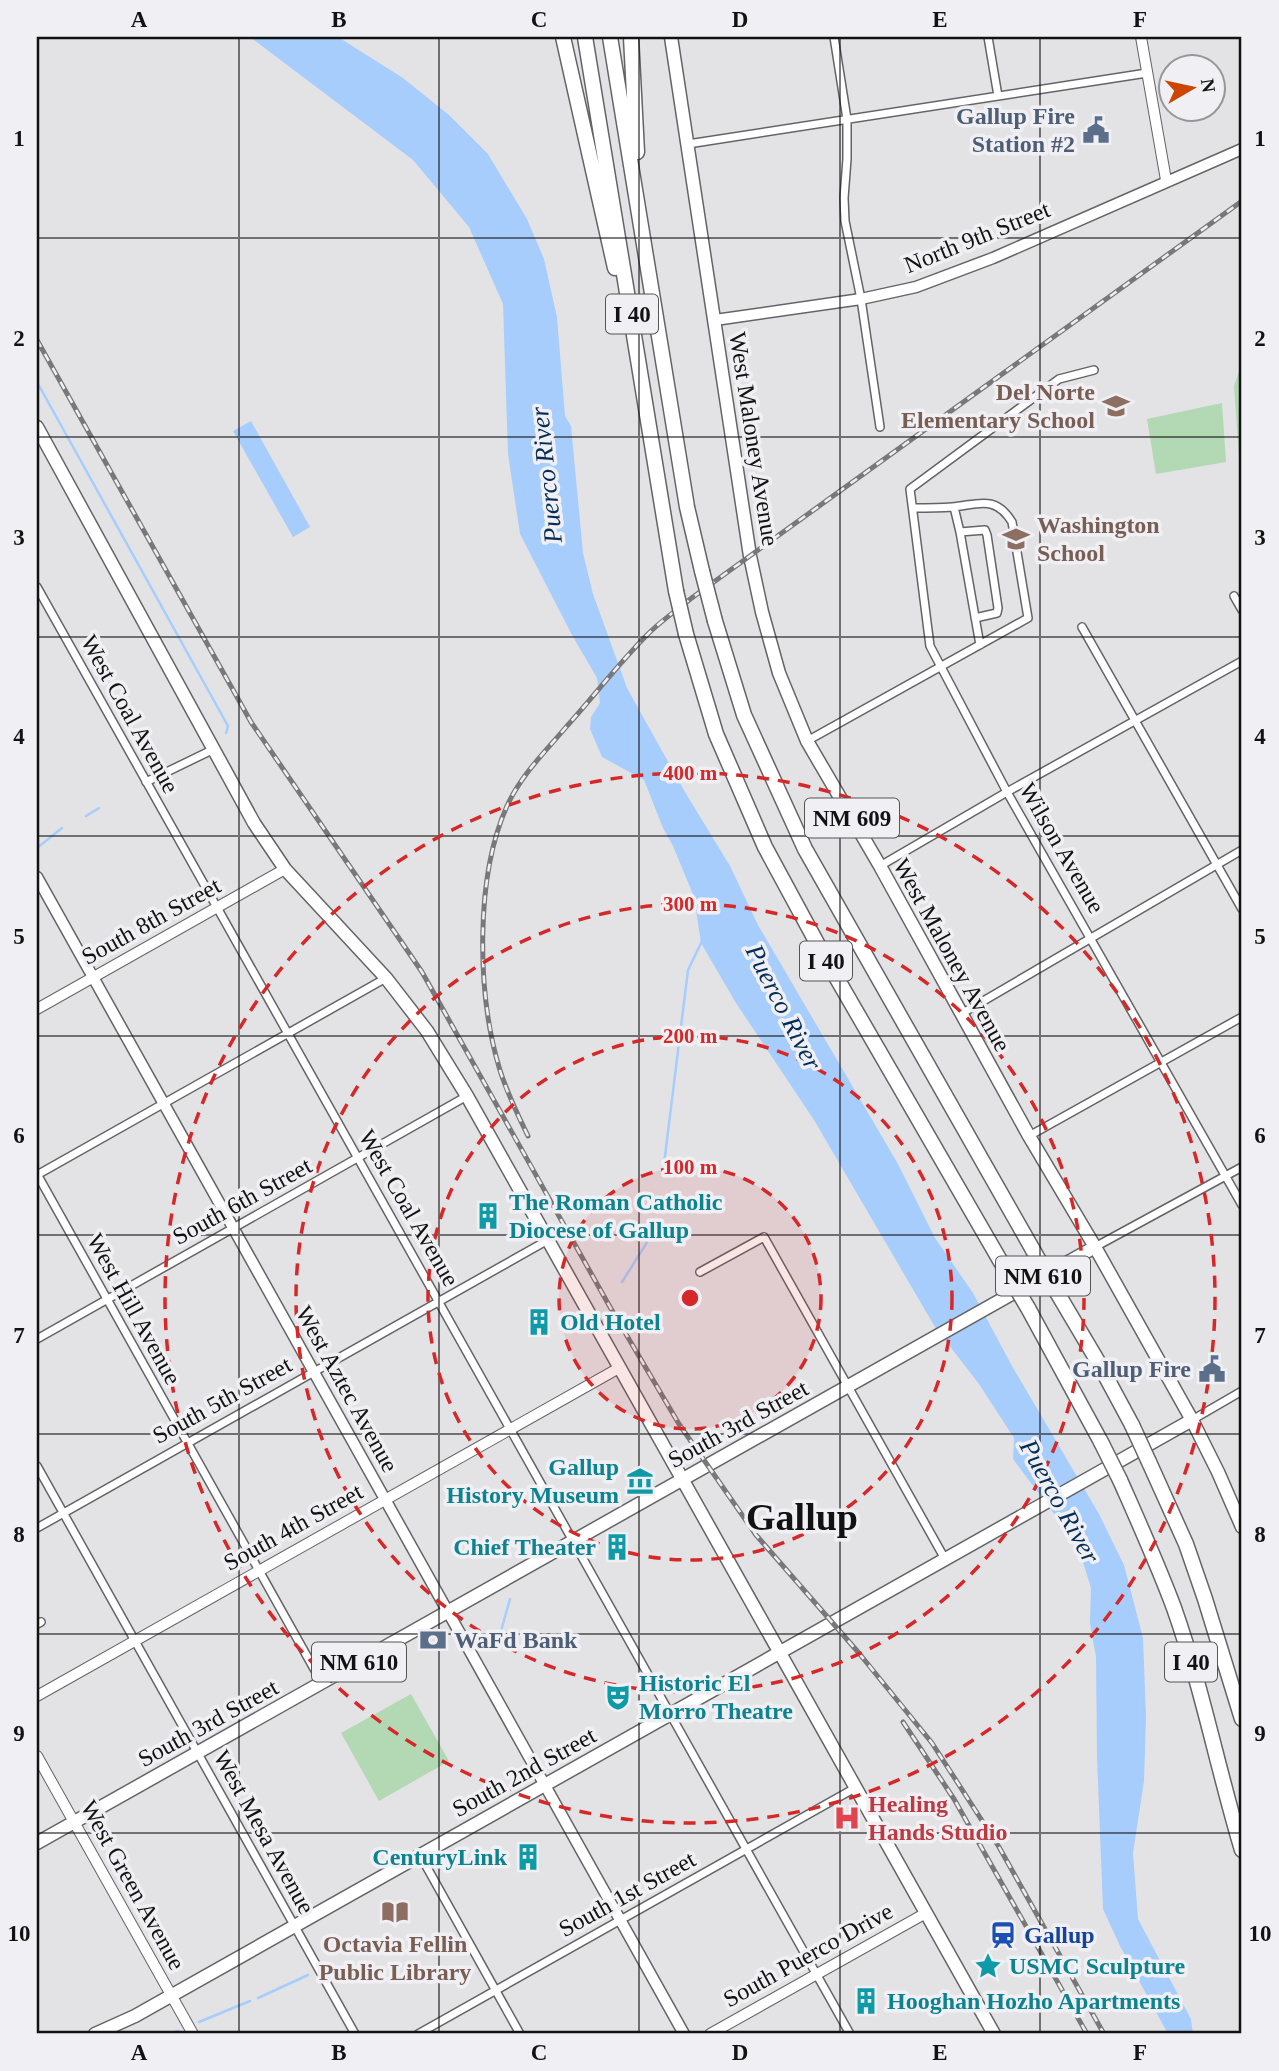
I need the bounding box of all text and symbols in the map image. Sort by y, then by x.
text: A [131,7,148,32]
text: B [331,7,347,32]
text: C [531,7,547,32]
text: D [732,7,748,32]
text: E [932,7,948,32]
text: F [1133,7,1147,32]
north arrow [1156,52,1226,122]
text: N [1197,77,1220,94]
place label: Gallup Fire Station #2 [956,103,1075,157]
public building icon: Gallup Fire Station #2 [1081,115,1111,145]
text: 1 [13,126,25,151]
text: 1 [1254,126,1266,151]
street label: North 9th Street [900,196,1054,278]
road number: I 40 [606,294,658,334]
text: 2 [13,326,25,351]
text: 2 [1254,326,1266,351]
street label: West Maloney Avenue [724,330,784,548]
place label: Del Norte Elementary School [901,379,1095,433]
school or university icon: Del Norte Elementary School [1101,391,1131,421]
water label: Puerco River [525,404,568,546]
place label: Washington School [1037,512,1160,566]
school or university icon: Washington School [1001,524,1031,554]
text: 3 [13,525,25,550]
text: 3 [1254,525,1266,550]
street label: West Coal Avenue [76,631,184,797]
text: 4 [13,724,25,749]
text: 4 [1254,724,1266,749]
text: 400 m [663,761,718,785]
street label: Wilson Avenue [1014,778,1110,918]
road number: NM 609 [805,798,899,838]
street label: West Maloney Avenue [888,854,1016,1056]
street label: South 8th Street [77,872,225,970]
text: 300 m [663,892,718,916]
text: 5 [13,924,25,949]
text: 5 [1254,924,1266,949]
water label: Puerco River [739,939,828,1076]
road number: I 40 [800,942,852,980]
text: 200 m [663,1024,718,1048]
text: 6 [13,1123,25,1148]
text: 6 [1254,1123,1266,1148]
street label: West Coal Avenue [354,1125,464,1291]
street label: South 6th Street [168,1152,316,1250]
text: 100 m [663,1155,718,1179]
place label: The Roman Catholic Diocese of Gallup [509,1189,723,1243]
building icon: The Roman Catholic Diocese of Gallup [473,1201,503,1231]
street label: West Hill Avenue [82,1229,186,1389]
road number: NM 610 [996,1256,1090,1296]
centre of rings [678,1286,702,1310]
street label: West Aztec Avenue [291,1302,403,1476]
building icon: Old Hotel [524,1307,554,1337]
place label: Old Hotel [560,1309,661,1335]
text: 7 [13,1323,25,1348]
text: 7 [1254,1323,1266,1348]
street label: South 5th Street [148,1351,296,1449]
public building icon: Gallup Fire [1197,1354,1227,1384]
place label: Gallup Fire [1072,1356,1191,1382]
street label: South 3rd Street [663,1375,813,1473]
water label: Puerco River [1013,1433,1106,1569]
place label: Gallup History Museum [446,1454,619,1508]
museum icon: Gallup History Museum [625,1466,655,1496]
street label: South 4th Street [219,1478,367,1576]
district label: Gallup [746,1496,858,1538]
text: 8 [13,1522,25,1547]
text: 8 [1254,1522,1266,1547]
building icon: Chief Theater [602,1532,632,1562]
place label: Chief Theater [453,1534,596,1560]
bank icon: WaFd Bank [418,1625,448,1655]
place label: WaFd Bank [454,1627,578,1653]
road number: NM 610 [312,1642,406,1681]
road number: I 40 [1165,1642,1217,1681]
place label: Historic El Morro Theatre [639,1670,793,1724]
street label: South 3rd Street [133,1674,283,1772]
theatre icon: Historic El Morro Theatre [603,1682,633,1712]
text: 9 [13,1721,25,1746]
text: 9 [1254,1721,1266,1746]
street label: South 2nd Street [448,1722,601,1822]
street label: West Mesa Avenue [208,1746,320,1918]
place label: Healing Hands Studio [868,1791,1007,1845]
street label: West Green Avenue [76,1796,190,1974]
hospital icon: Healing Hands Studio [832,1803,862,1833]
building icon: CenturyLink [513,1842,543,1872]
place label: CenturyLink [372,1844,508,1870]
street label: South 1st Street [554,1846,700,1942]
library icon: Octavia Fellin Public Library [380,1897,410,1927]
street label: South Puerco Drive [719,1898,897,2012]
station icon: Gallup [988,1920,1018,1950]
text: 10 [8,1921,31,1946]
text: 10 [1249,1921,1272,1946]
place label: Gallup [1024,1922,1095,1948]
place label: Octavia Fellin Public Library [319,1931,471,1985]
place icon: USMC Sculpture [973,1951,1003,1981]
place label: USMC Sculpture [1009,1953,1186,1979]
building icon: Hooghan Hozho Apartments [851,1986,881,2016]
place label: Hooghan Hozho Apartments [887,1988,1180,2014]
text: A [131,2040,148,2065]
text: B [331,2040,347,2065]
text: C [531,2040,547,2065]
text: D [732,2040,748,2065]
text: E [932,2040,948,2065]
text: F [1133,2040,1147,2065]

